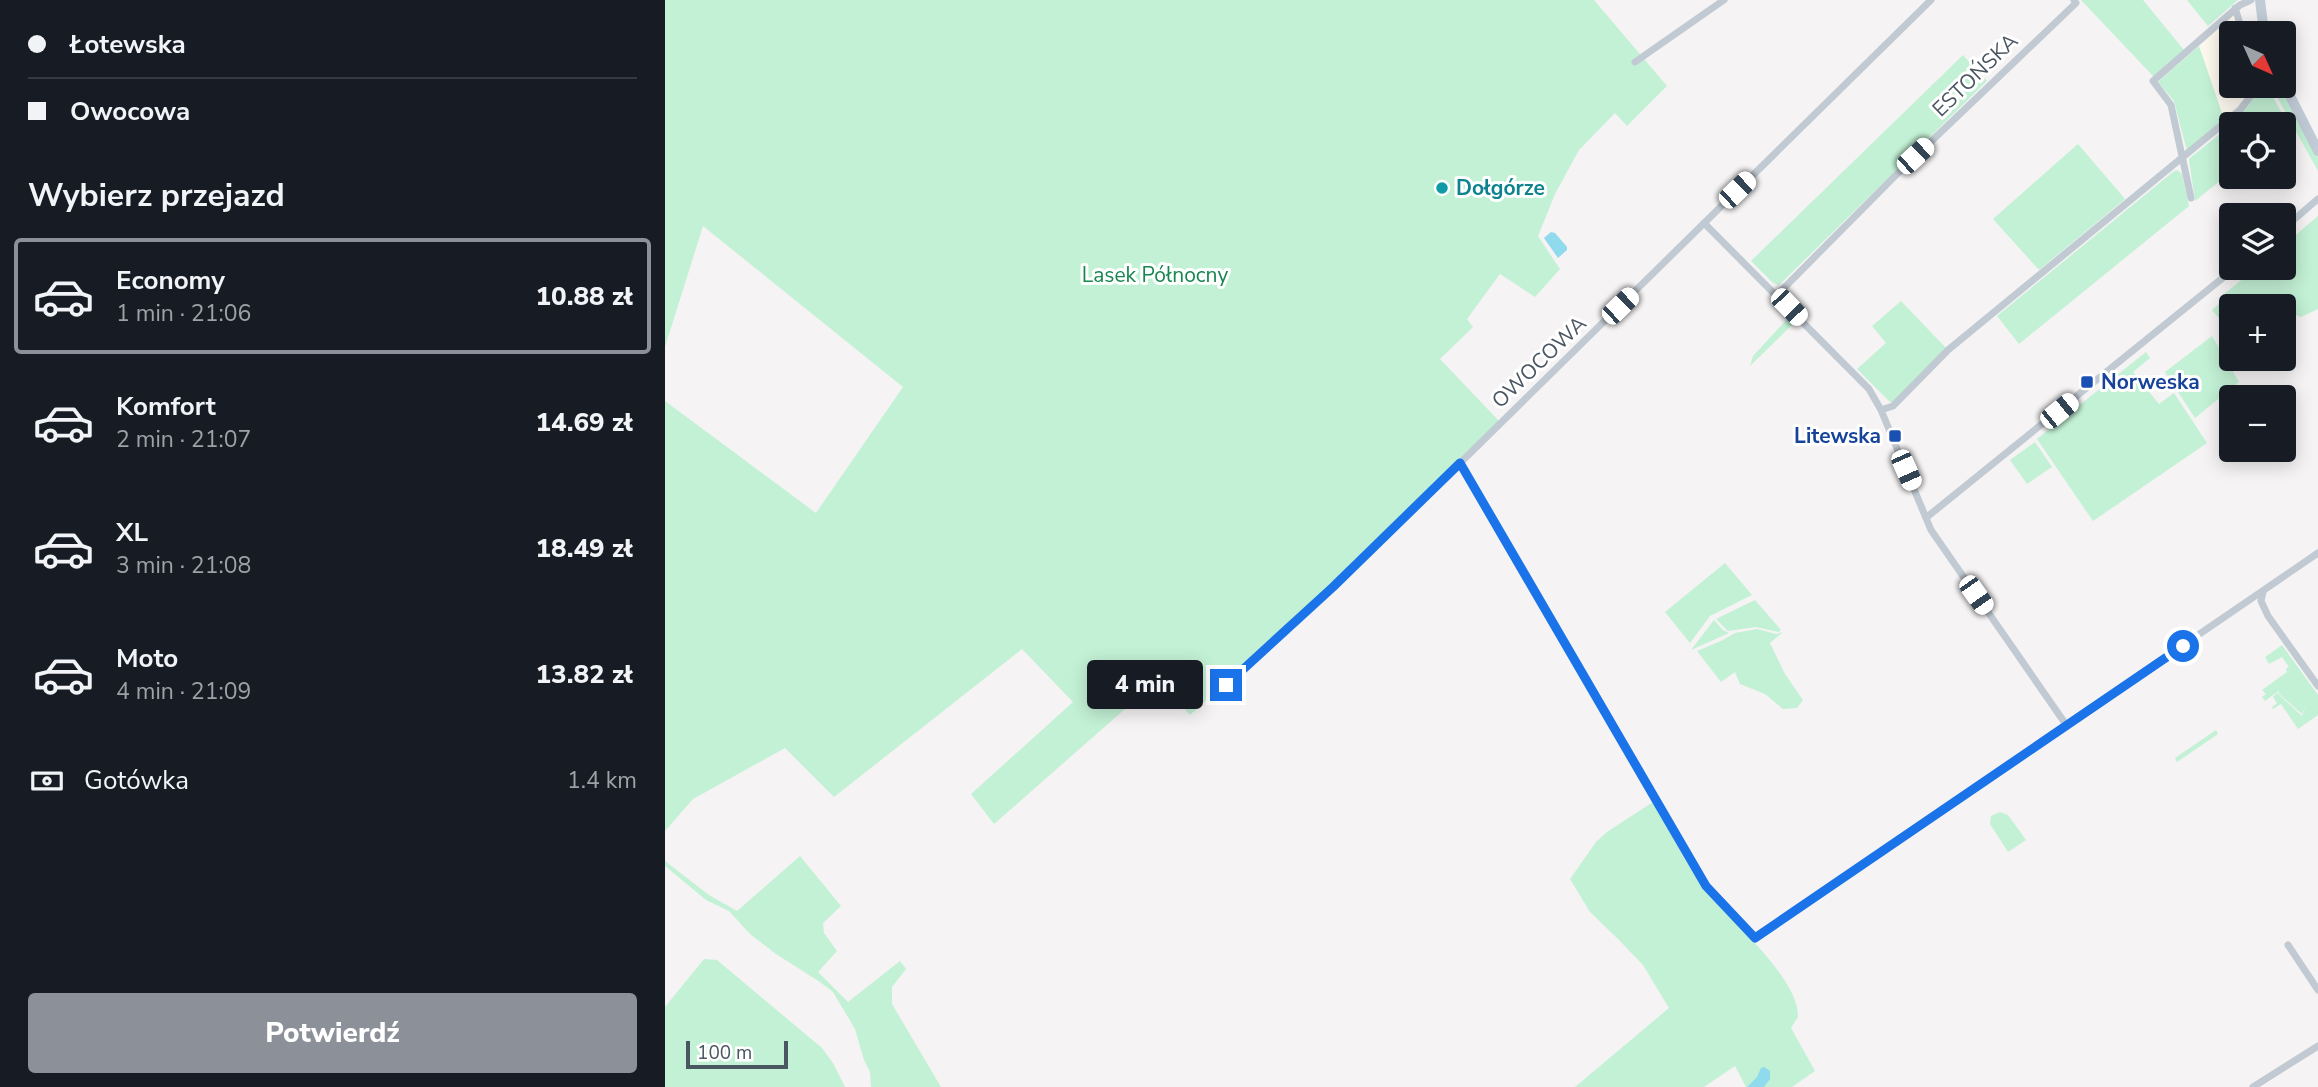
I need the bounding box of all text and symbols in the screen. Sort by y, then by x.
north arrow [2219,21,2296,98]
map controls [2219,21,2296,462]
text: Łotewska [70,27,186,62]
street label: ESTOŃSKA [1926,27,2024,123]
text: Owocowa [70,94,190,129]
button: locate [2219,112,2296,189]
car [1893,134,1938,178]
car [1715,168,1760,212]
text: Wybierz przejazd [28,174,285,217]
place label: Dołgórze [1456,174,1545,202]
marker: Dołgórze [1434,180,1450,196]
button: layers [2219,203,2296,280]
park label: Lasek Północny [1082,261,1228,289]
text: Economy [116,263,225,298]
icon: car [32,265,95,328]
text: 10.88 zł [535,279,633,314]
car [1598,284,1643,328]
car [1767,285,1812,329]
button: + [2219,294,2296,371]
text: 1 min · 21:06 [116,298,251,329]
street label: OWOCOWA [1486,310,1592,414]
place label: Norweska [2101,368,2200,396]
marker: Norweska [2079,374,2095,390]
button: − [2219,385,2296,462]
text: Komfort [116,389,216,424]
car [2037,390,2082,432]
icon: car [32,391,95,454]
text: 14.69 zł [535,405,633,440]
place label: Litewska [1794,422,1881,450]
text: 2 min · 21:07 [116,424,251,455]
marker: Litewska [1887,428,1903,444]
car [1888,447,1925,493]
text: XL [116,515,148,550]
icon: car [32,517,95,580]
text: 18.49 zł [535,531,633,566]
text: 3 min · 21:08 [116,550,251,581]
car [1956,572,1997,618]
route start [2167,630,2199,662]
text: Moto [116,641,178,676]
icon: car [32,643,95,706]
text: 13.82 zł [535,657,633,692]
callout: 4 min [1086,660,1201,710]
text: 4 min [1115,669,1175,700]
route end [1210,669,1242,701]
text: 4 min · 21:09 [116,676,251,707]
icon: cash [28,762,66,800]
text: Gotówka [84,763,189,798]
text: 1.4 km [567,765,637,796]
button: Potwierdź [28,993,637,1073]
scale bar [686,1038,787,1070]
text: 100 m [697,1040,752,1066]

